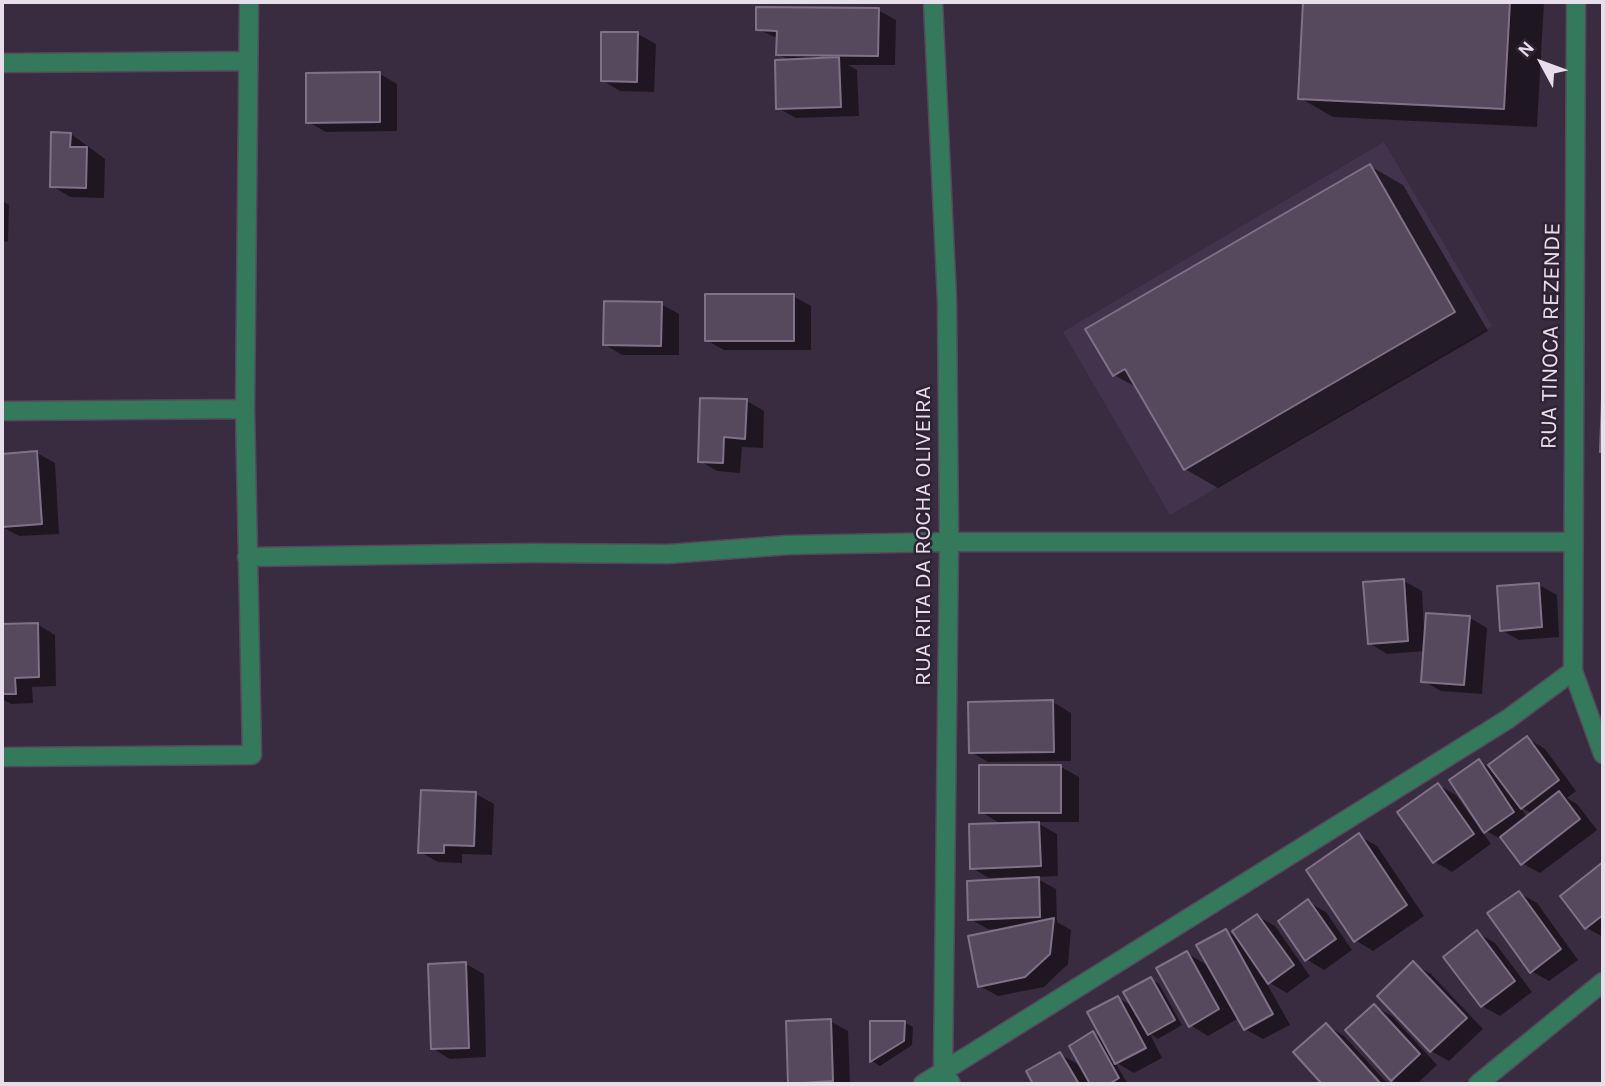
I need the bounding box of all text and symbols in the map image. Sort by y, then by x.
north arrow [1507,28,1577,98]
text: N [1513,37,1539,62]
street label: RUA TINOCA REZENDE [1535,223,1567,449]
street label: RUA RITA DA ROCHA OLIVEIRA [909,386,937,686]

